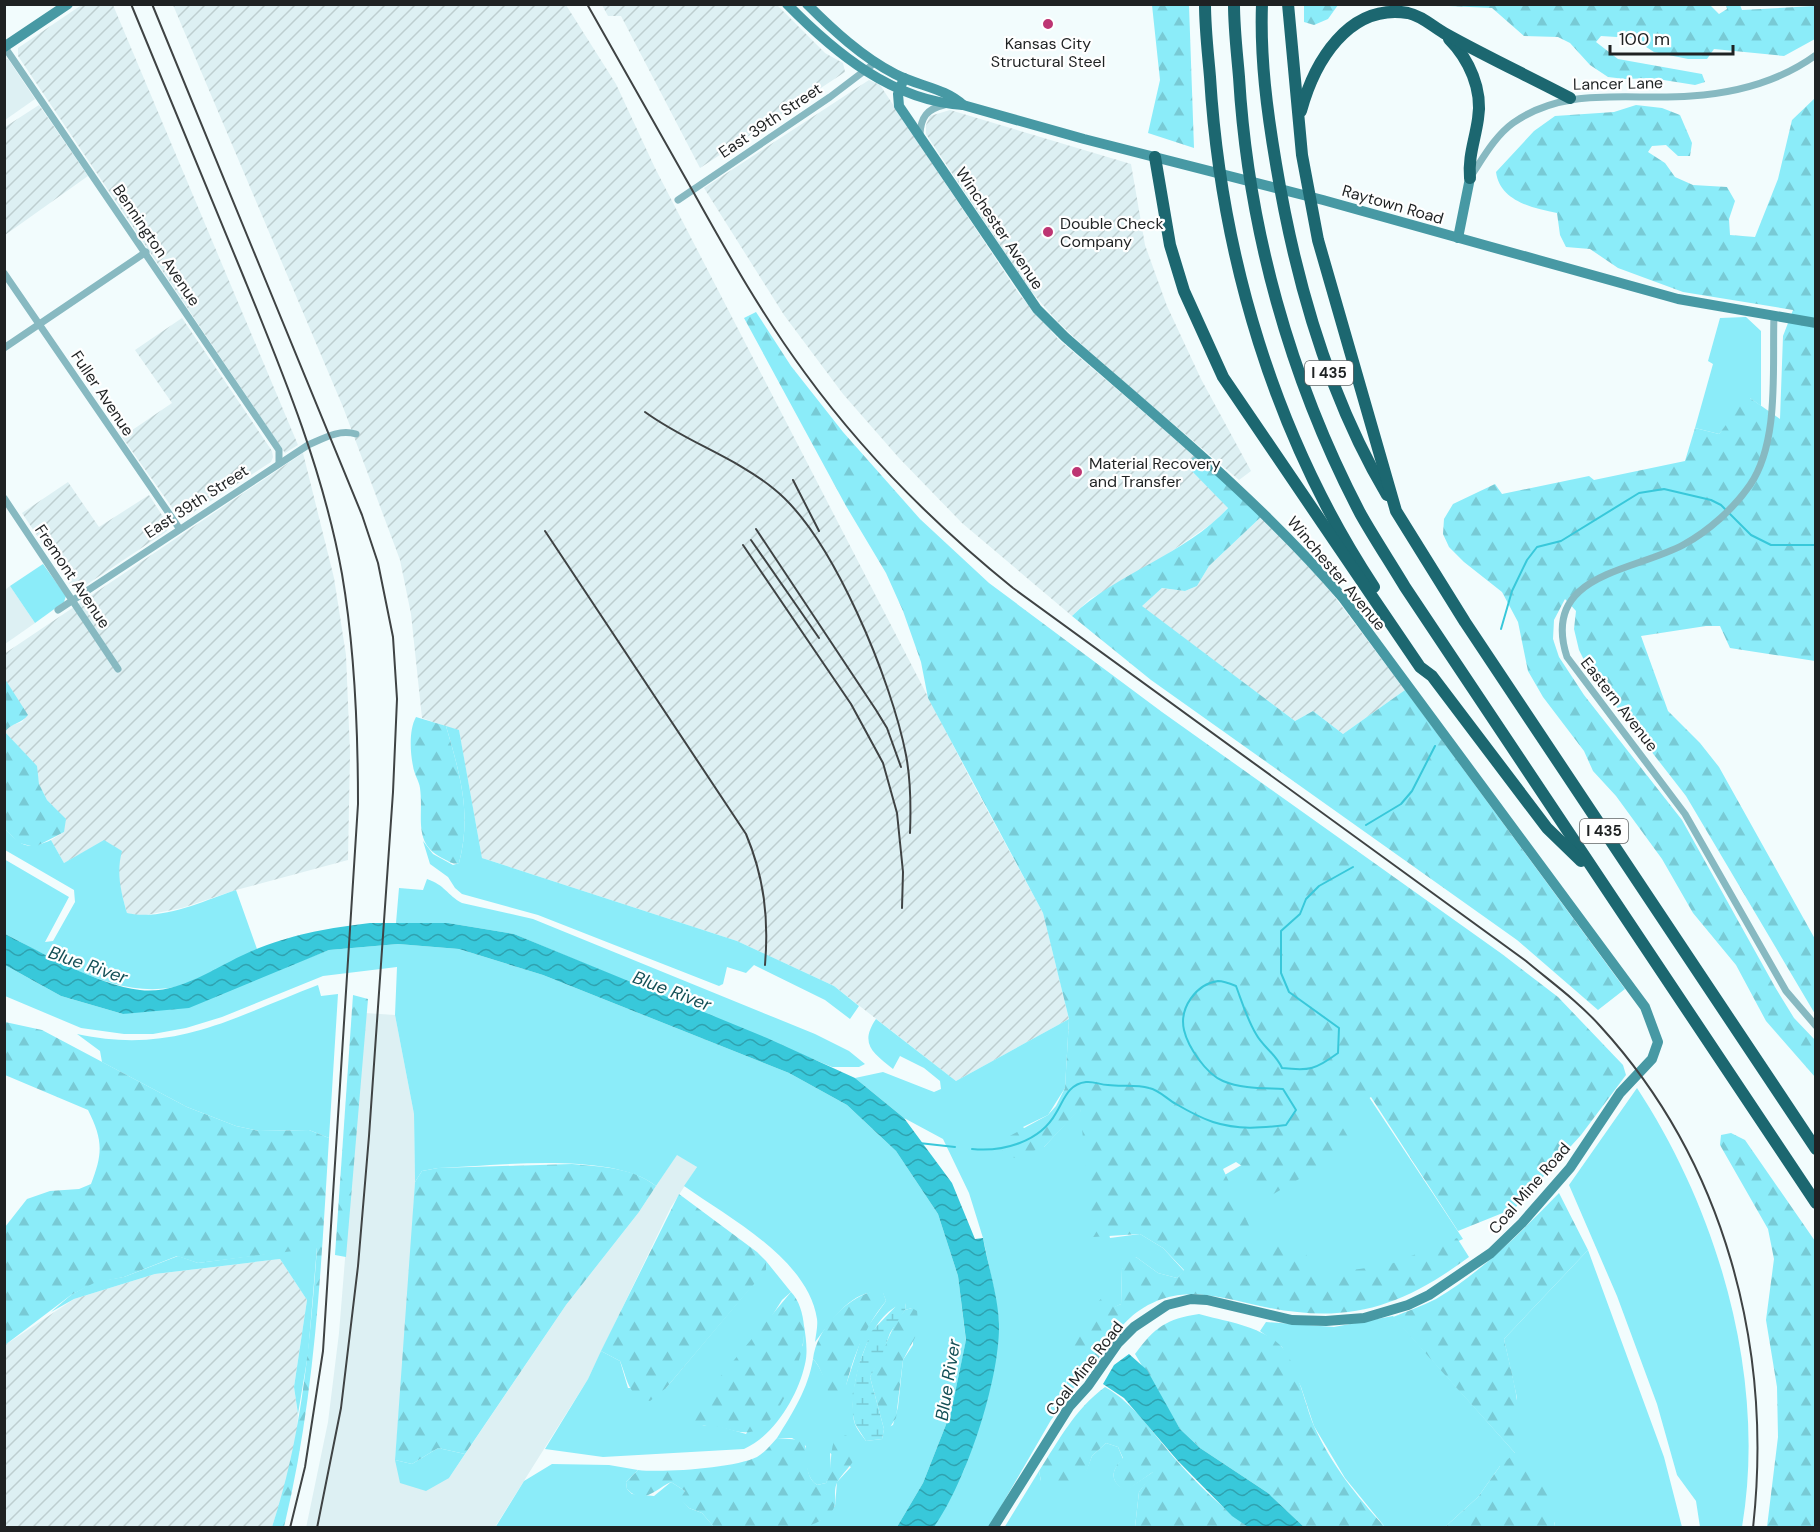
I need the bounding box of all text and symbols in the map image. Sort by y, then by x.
marker: Kansas City Structural Steel [1041,17,1055,31]
scale bar [1610,18,1733,56]
text: 100 m [1619,27,1670,51]
place label: Kansas City Structural Steel [991,33,1105,72]
street label: Lancer Lane [1573,72,1663,95]
street label: East 39th Street [715,78,826,163]
street label: Winchester Avenue [951,163,1048,294]
street label: Bennington Avenue [108,180,205,310]
street label: Raytown Road [1340,180,1446,229]
place label: Double Check Company [1060,213,1164,252]
marker: Double Check Company [1041,225,1055,239]
street label: Fuller Avenue [66,347,139,440]
road number: I 435 [1305,361,1353,385]
place label: Material Recovery and Transfer [1089,453,1221,492]
street label: East 39th Street [140,460,252,543]
marker: Material Recovery and Transfer [1070,465,1084,479]
street label: Winchester Avenue [1283,512,1391,635]
street label: Fremont Avenue [30,520,115,632]
street label: Eastern Avenue [1576,653,1663,756]
road number: I 435 [1580,819,1628,843]
water label: Blue River [45,940,132,990]
water label: Blue River [629,965,716,1017]
street label: Coal Mine Road [1484,1138,1575,1238]
street label: Coal Mine Road [1041,1317,1128,1420]
water label: Blue River [930,1336,966,1422]

